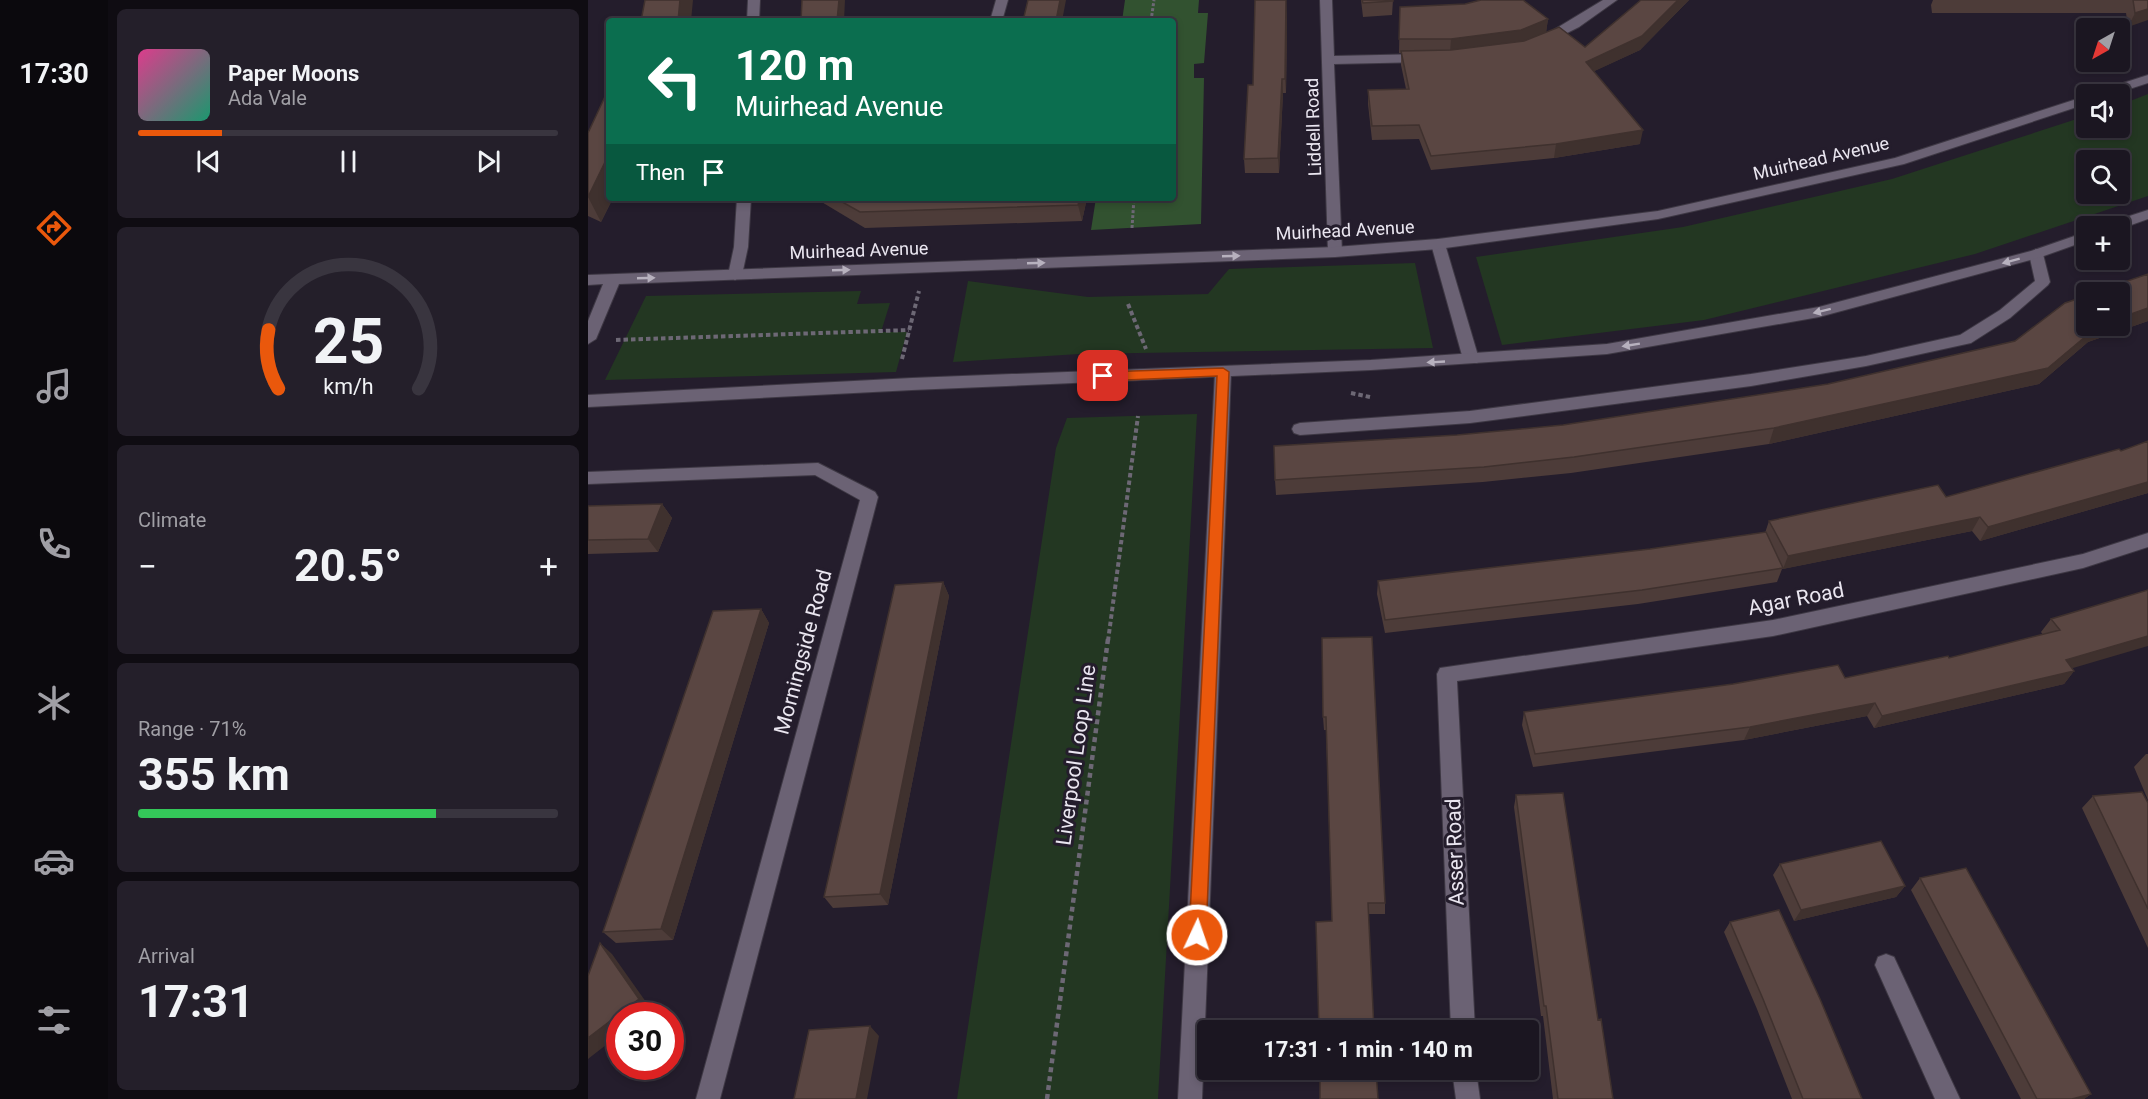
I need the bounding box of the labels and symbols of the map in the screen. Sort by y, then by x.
north arrow [2076,18,2130,72]
street label: Liddell Road [1301,77,1325,177]
street label: Muirhead Avenue [1751,132,1891,184]
street label: Muirhead Avenue [1275,216,1415,244]
street label: Muirhead Avenue [789,237,929,263]
one-way arrow [1222,251,1241,261]
one-way arrow [2002,256,2020,266]
one-way arrow [1027,258,1046,267]
one-way arrow [832,266,851,275]
one-way arrow [637,273,656,282]
one-way arrow [1813,306,1832,316]
one-way arrow [1621,341,1640,350]
pin [1077,350,1128,401]
one-way arrow [1427,357,1446,366]
street label: Morningside Road [769,567,837,737]
street label: Agar Road [1746,578,1846,620]
street label: Liverpool Loop Line [1051,663,1101,847]
street label: Asser Road [1441,798,1469,906]
position arrow [1165,903,1229,967]
speed limit sign: 30 [606,1002,684,1080]

